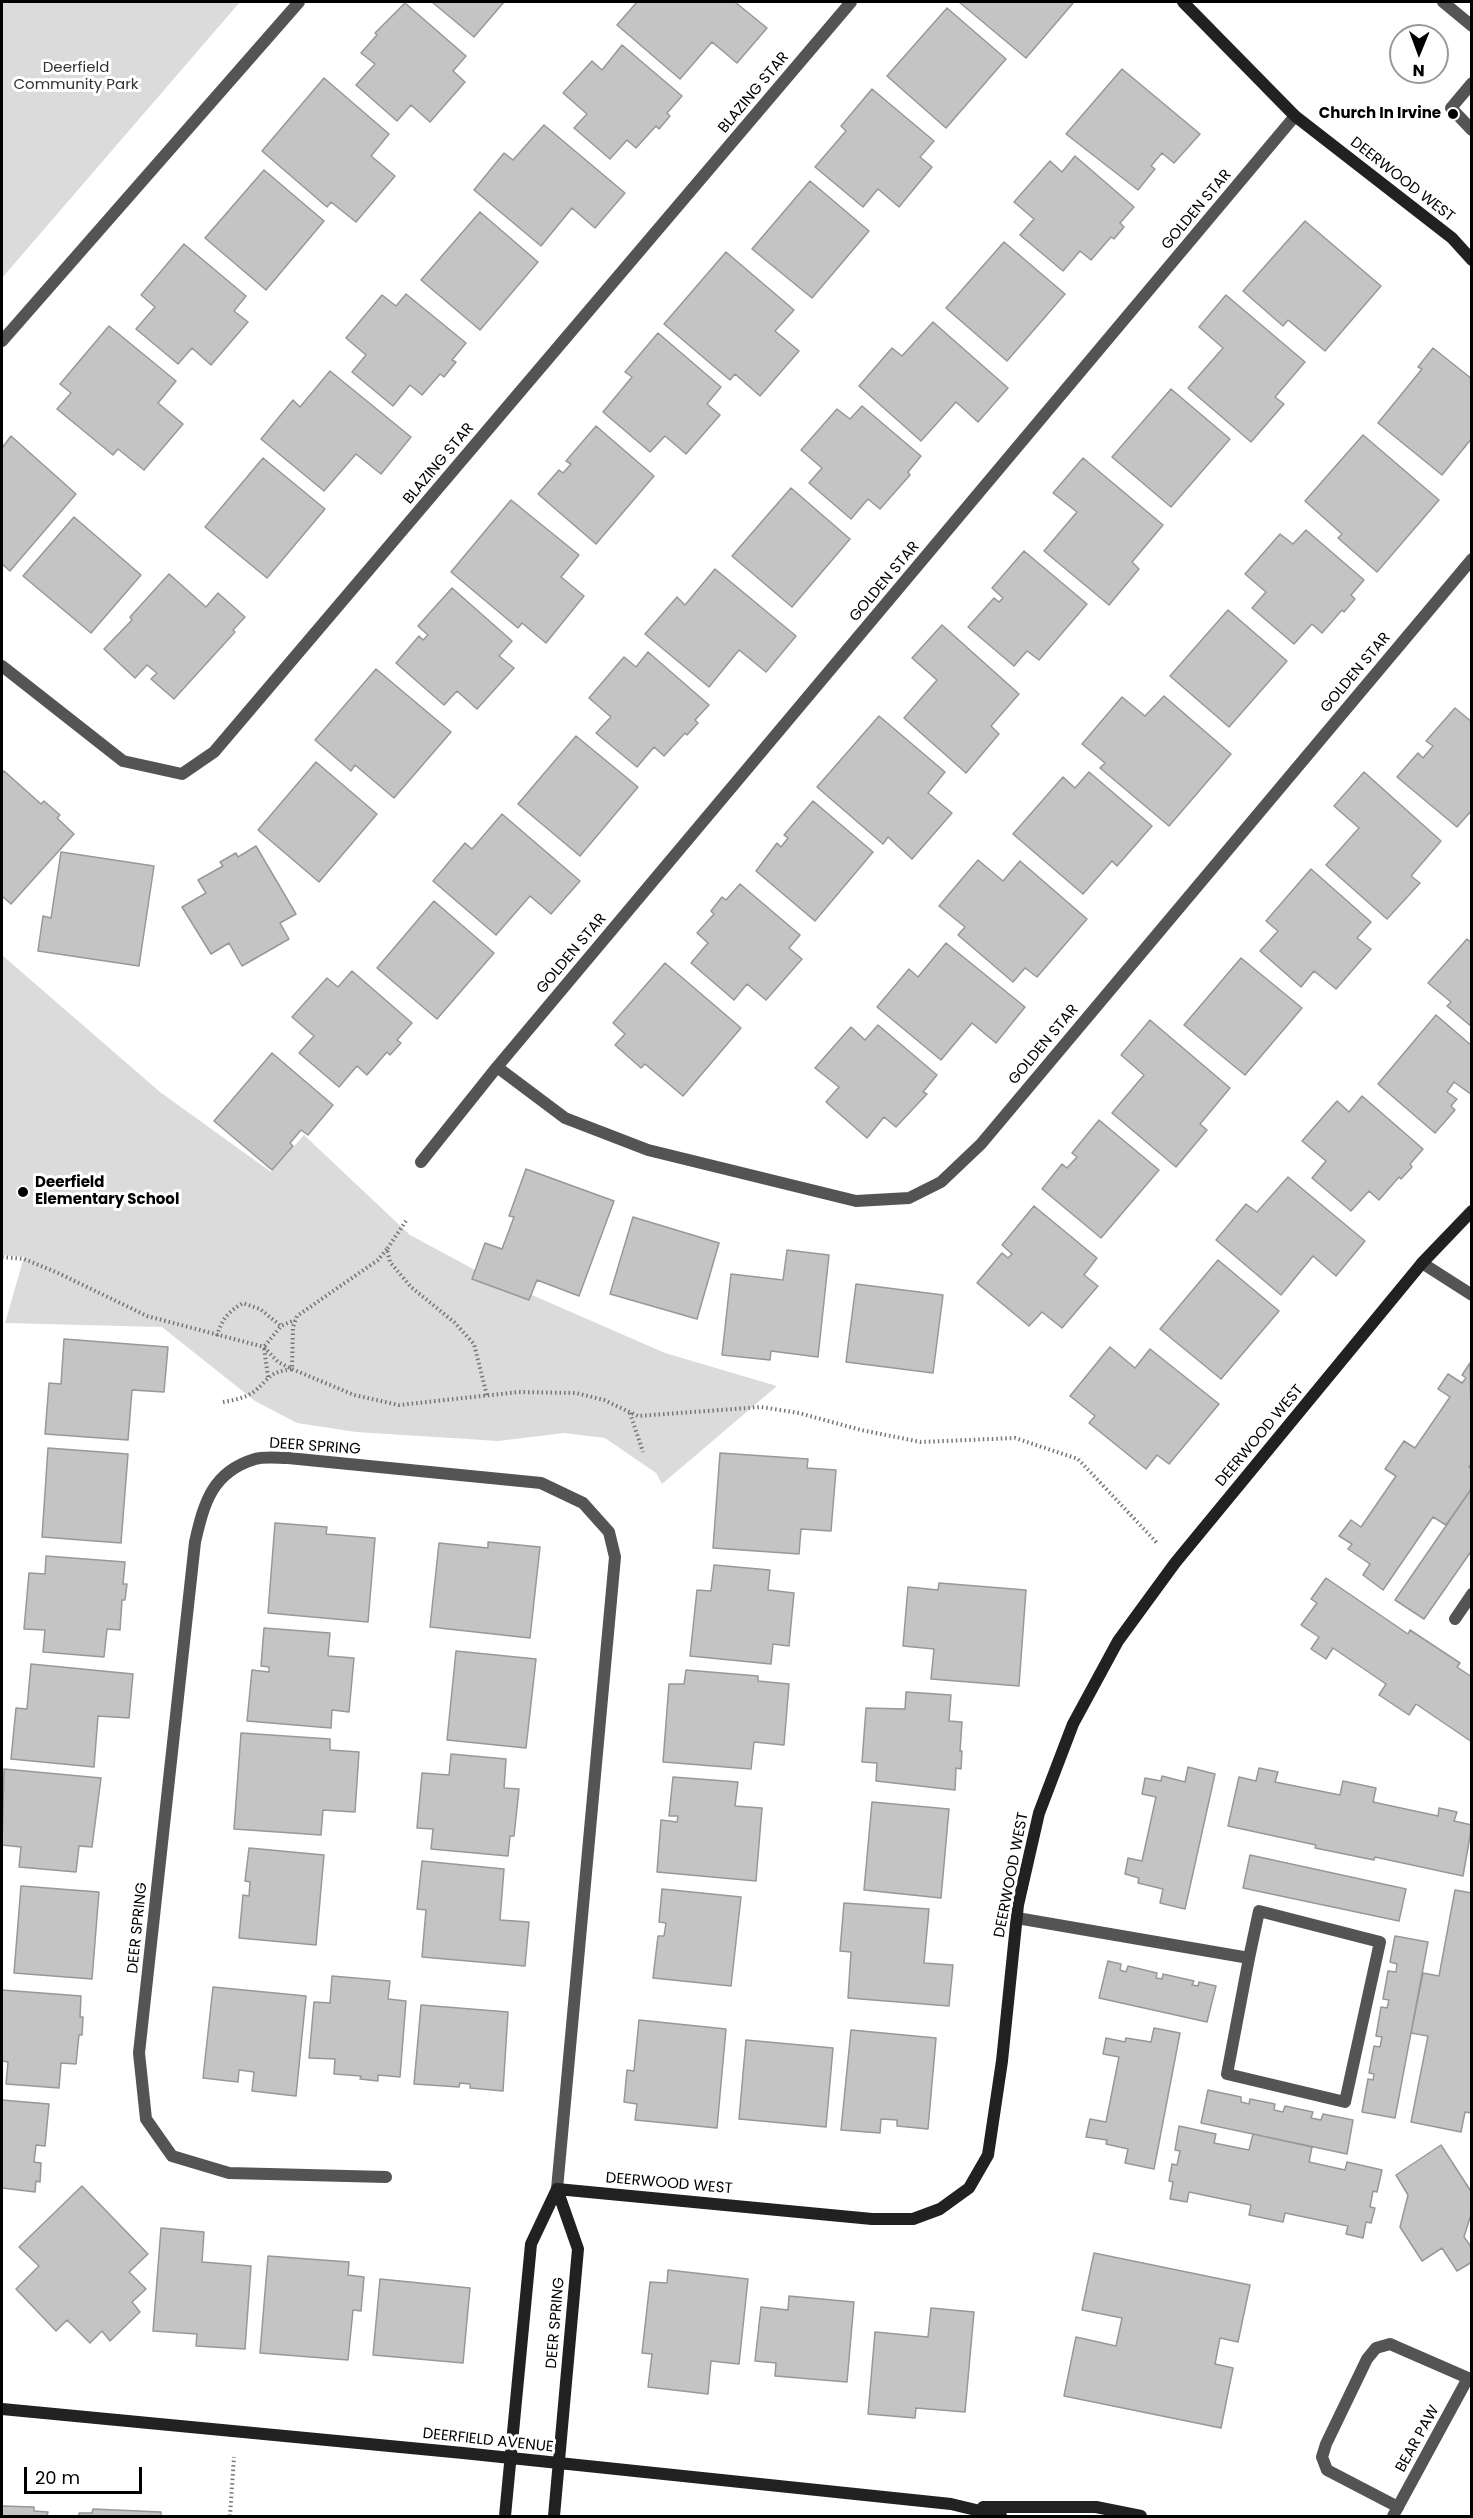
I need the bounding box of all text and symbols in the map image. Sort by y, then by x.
north arrow [1389,24,1449,84]
street label: BLAZING STAR [715,49,793,137]
park label: Deerfield Community Park [13,59,139,94]
text: N [1412,59,1425,82]
place label: Church In Irvine [1319,105,1441,123]
marker: Church In Irvine [1446,107,1460,121]
street label: DEERWOOD WEST [1346,134,1458,226]
street label: GOLDEN STAR [1158,166,1236,254]
street label: BLAZING STAR [400,420,478,508]
street label: GOLDEN STAR [846,538,924,626]
street label: GOLDEN STAR [1317,629,1395,717]
street label: GOLDEN STAR [533,910,611,998]
street label: GOLDEN STAR [1005,1001,1083,1089]
place label: Deerfield Elementary School [35,1174,179,1209]
marker: Deerfield Elementary School [16,1185,30,1199]
street label: DEERWOOD WEST [1212,1381,1308,1491]
street label: DEER SPRING [269,1435,361,1459]
street label: DEERWOOD WEST [991,1811,1033,1939]
street label: DEER SPRING [124,1881,152,1975]
street label: DEERWOOD WEST [605,2169,733,2199]
street label: DEER SPRING [543,2277,569,2369]
street label: BEAR PAW [1392,2402,1444,2476]
street label: DEERFIELD AVENUE [422,2425,554,2457]
scale bar [27,2455,146,2493]
text: 20 m [35,2465,80,2490]

